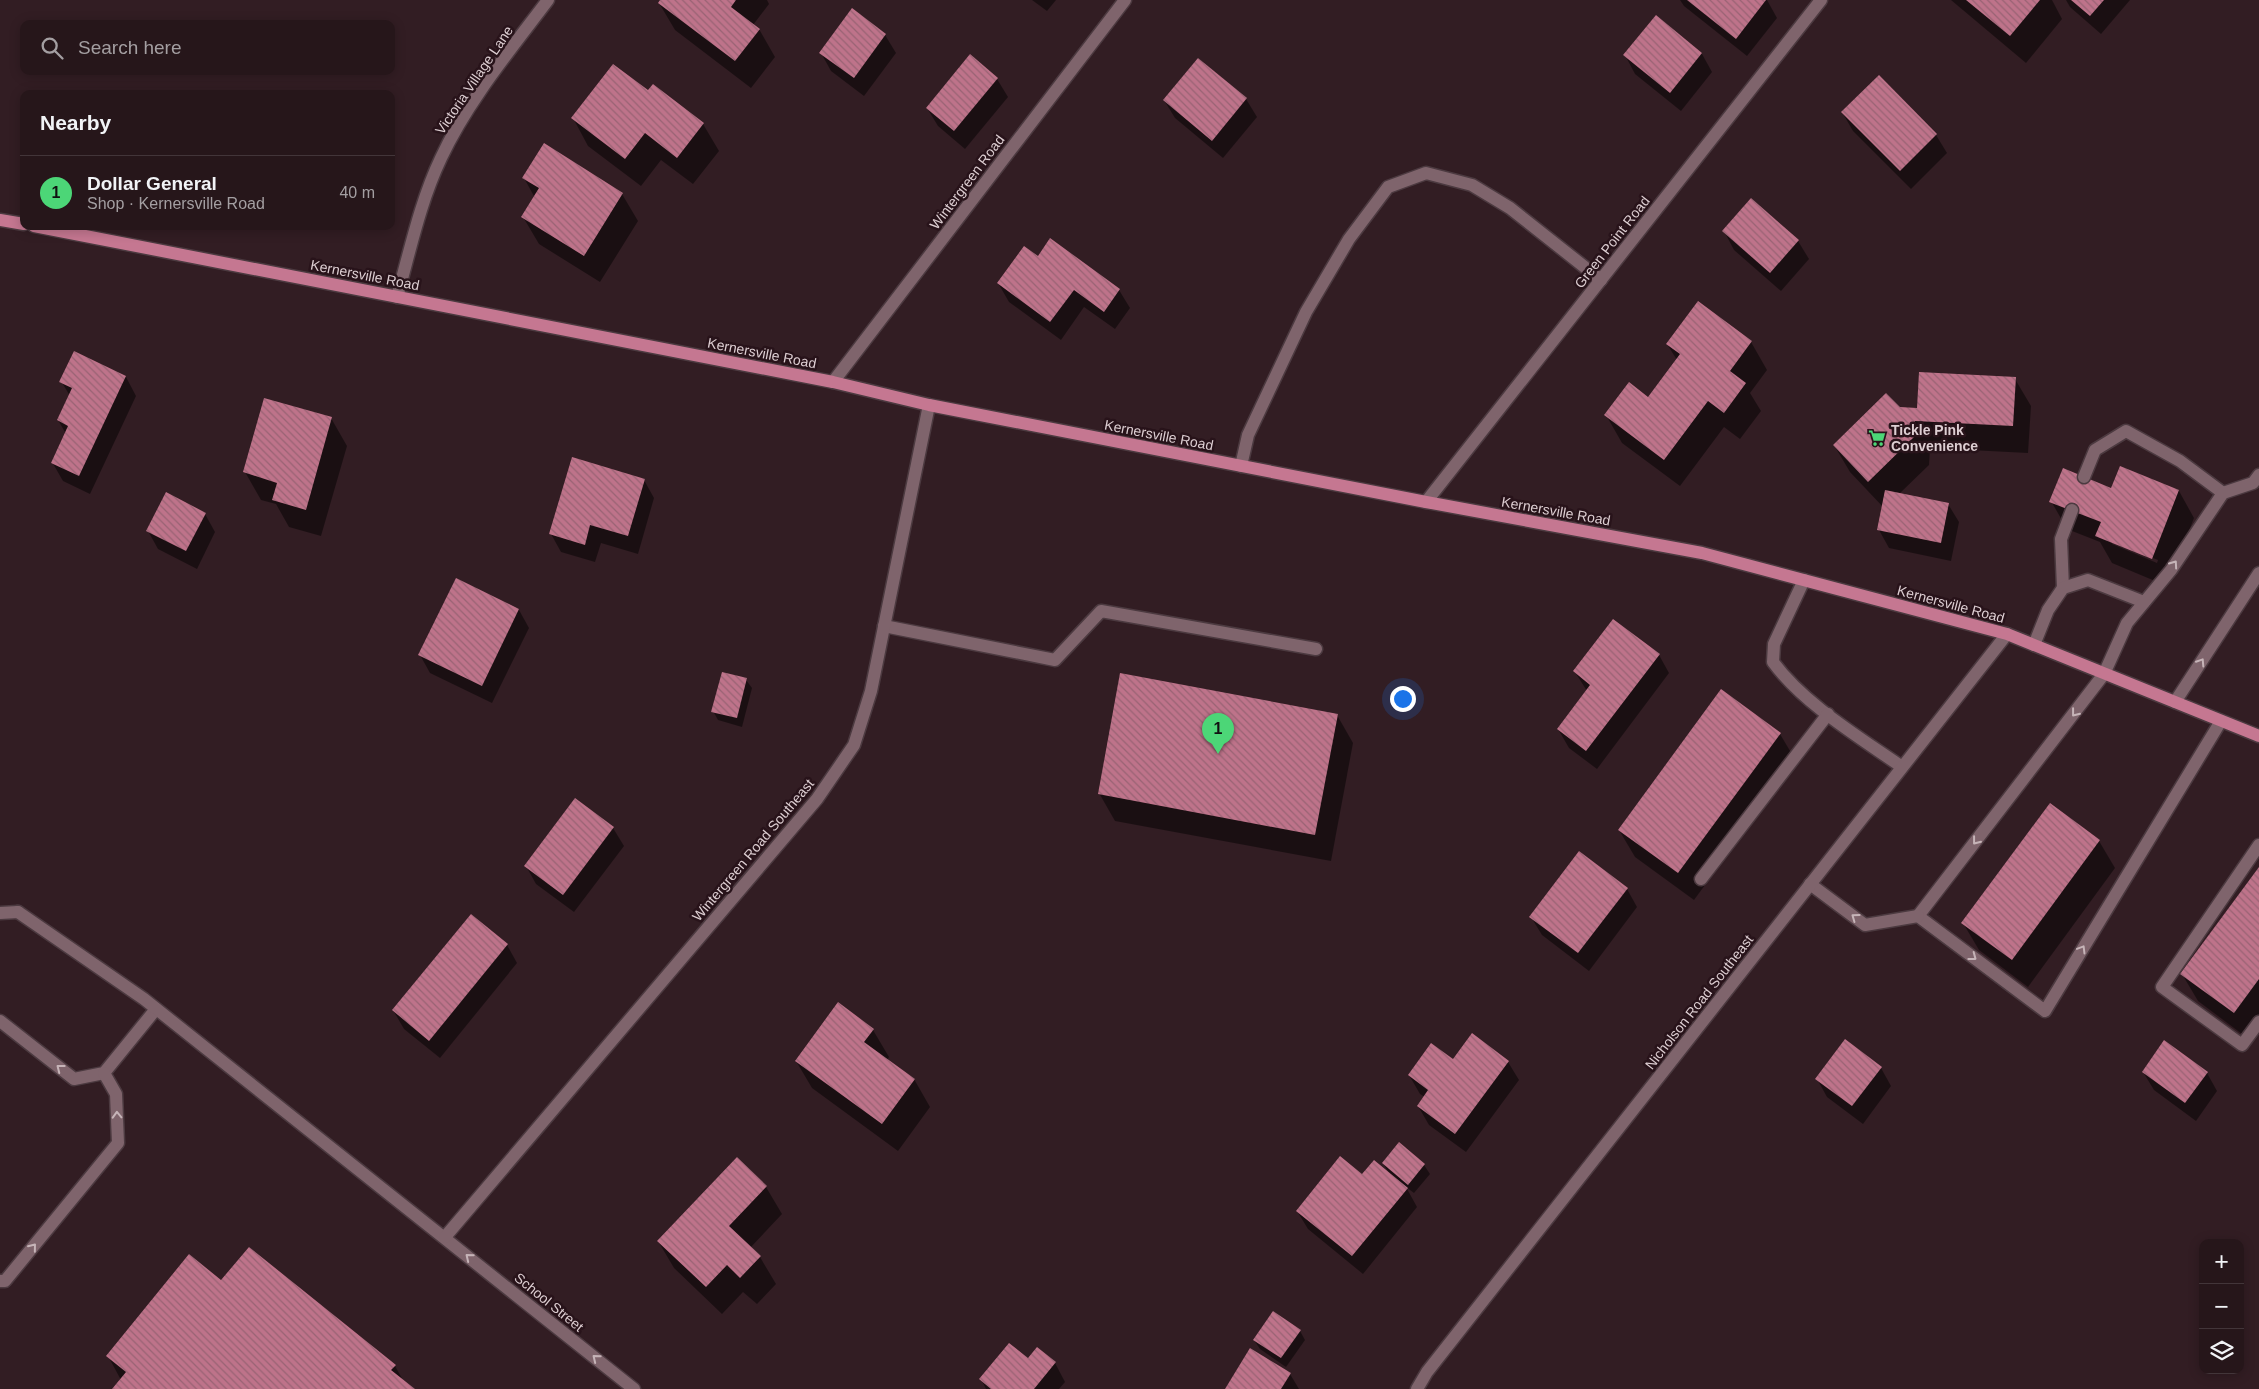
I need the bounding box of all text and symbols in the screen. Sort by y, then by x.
search box [20,20,395,75]
street label: Victoria Village Lane [432,23,516,137]
icon: search [38,34,66,62]
text: Search here [78,37,182,58]
text: Nearby [40,111,111,134]
street label: Wintergreen Road [926,132,1008,232]
text: Dollar General [87,173,217,194]
text: 1 [52,184,60,201]
text: 40 m [339,184,375,201]
street label: Green Point Road [1571,193,1653,291]
text: Shop · Kernersville Road [87,195,265,212]
street label: Kernersville Road [309,257,421,293]
street label: Kernersville Road [706,335,818,371]
street label: Kernersville Road [1103,417,1215,453]
place label: Tickle Pink Convenience [1891,422,1978,454]
supermarket icon: Tickle Pink Convenience [1867,428,1887,448]
street label: Kernersville Road [1500,494,1612,528]
one-way arrow [2168,560,2177,570]
street label: Kernersville Road [1896,582,2006,626]
one-way arrow [2195,658,2205,667]
your location [1390,686,1416,712]
one-way arrow [2072,707,2080,716]
pin: 1 [1202,713,1234,754]
street label: Wintergreen Road Southeast [689,776,817,924]
one-way arrow [1973,835,1981,844]
one-way arrow [1851,914,1861,923]
street label: Nicholson Road Southeast [1642,932,1756,1072]
one-way arrow [2076,946,2086,955]
one-way arrow [1967,951,1977,960]
one-way arrow [56,1064,65,1073]
one-way arrow [112,1110,122,1118]
map controls [2199,1239,2244,1374]
button: + [2199,1239,2244,1284]
one-way arrow [27,1243,36,1252]
one-way arrow [466,1253,475,1262]
street label: School Street [511,1269,587,1335]
button: − [2199,1284,2244,1329]
button: layers [2199,1329,2244,1374]
one-way arrow [593,1356,602,1364]

